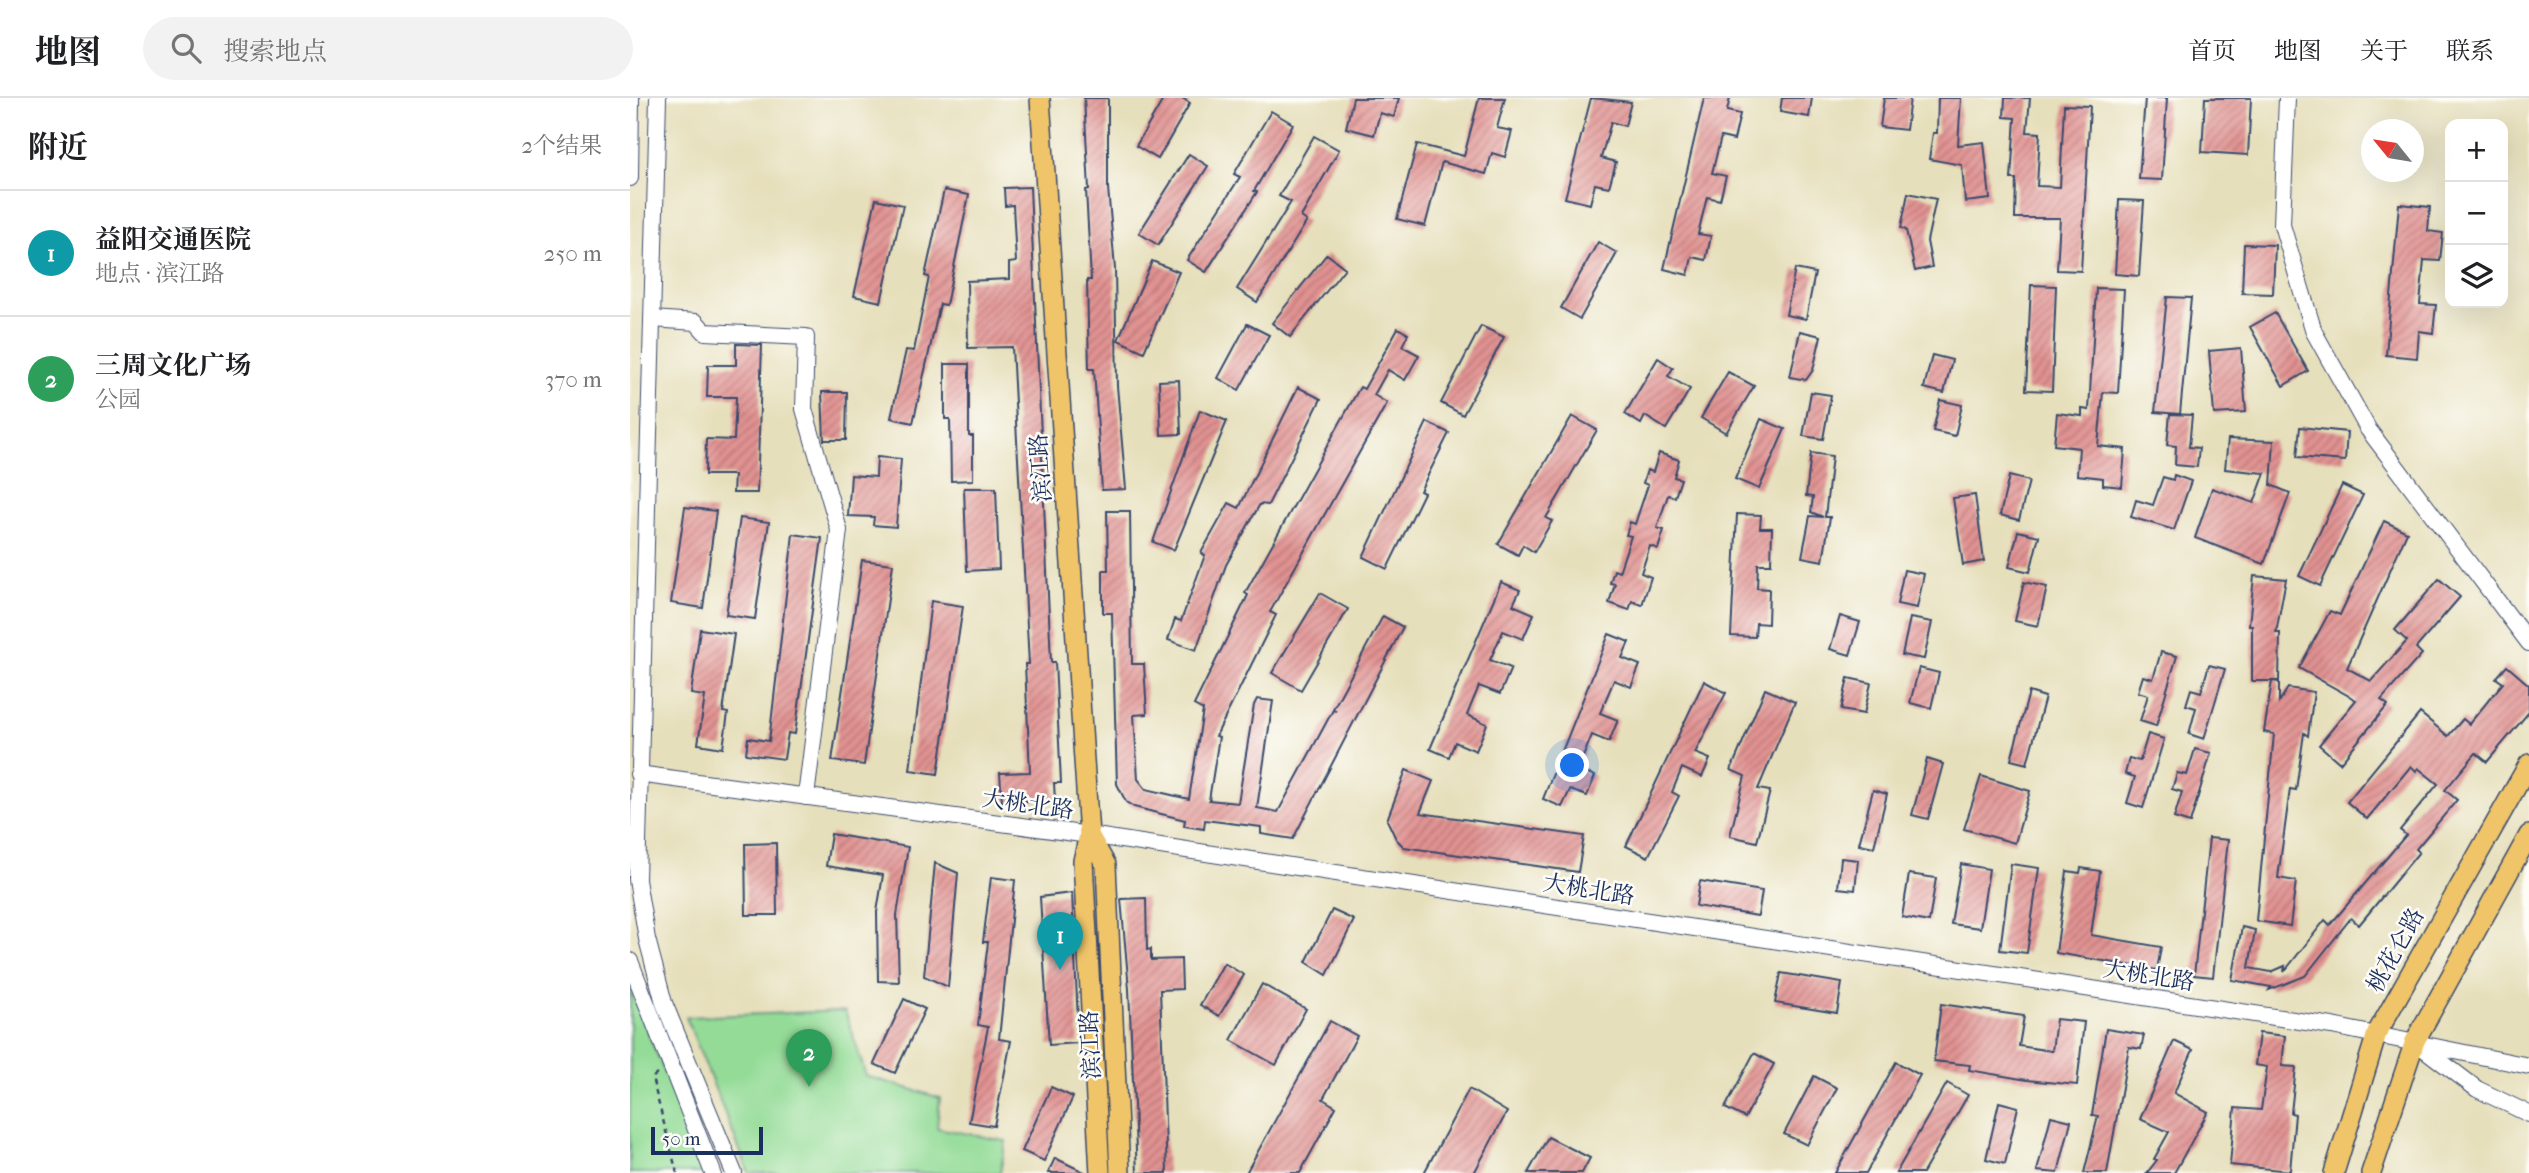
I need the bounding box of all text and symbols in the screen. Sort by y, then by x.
search box [143,17,633,80]
icon: search [167,29,205,67]
text: 地图 [35,33,101,72]
text: 搜索地点 [223,36,327,67]
text: 首页 [2188,37,2236,65]
text: 地图 [2274,37,2322,65]
text: 关于 [2360,37,2408,65]
text: 联系 [2446,37,2494,65]
north arrow [2361,119,2424,182]
map controls [2445,119,2508,308]
button: + [2445,119,2508,182]
text: 附近 [28,130,88,165]
text: 2个结果 [521,132,602,159]
button: − [2445,182,2508,245]
text: 益阳交通医院 [95,224,251,255]
text: 1 [47,240,55,267]
text: 250 m [544,240,602,267]
button: layers [2445,245,2508,308]
text: 地点 · 滨江路 [95,260,225,287]
text: 三周文化广场 [95,350,251,381]
text: 2 [45,366,57,393]
text: 370 m [545,366,602,393]
text: 公园 [95,386,141,413]
street label: 滨江路 [1025,433,1056,503]
your location [1555,748,1589,782]
street label: 大桃北路 [980,785,1075,824]
street label: 大桃北路 [1541,869,1636,910]
street label: 桃花仑路 [2361,903,2430,997]
pin: 1 [1037,912,1083,970]
street label: 大桃北路 [2101,955,2196,996]
street label: 滨江路 [1075,1010,1106,1080]
pin: 2 [786,1029,832,1087]
scale bar [651,1124,763,1156]
text: 50 m [662,1128,701,1150]

